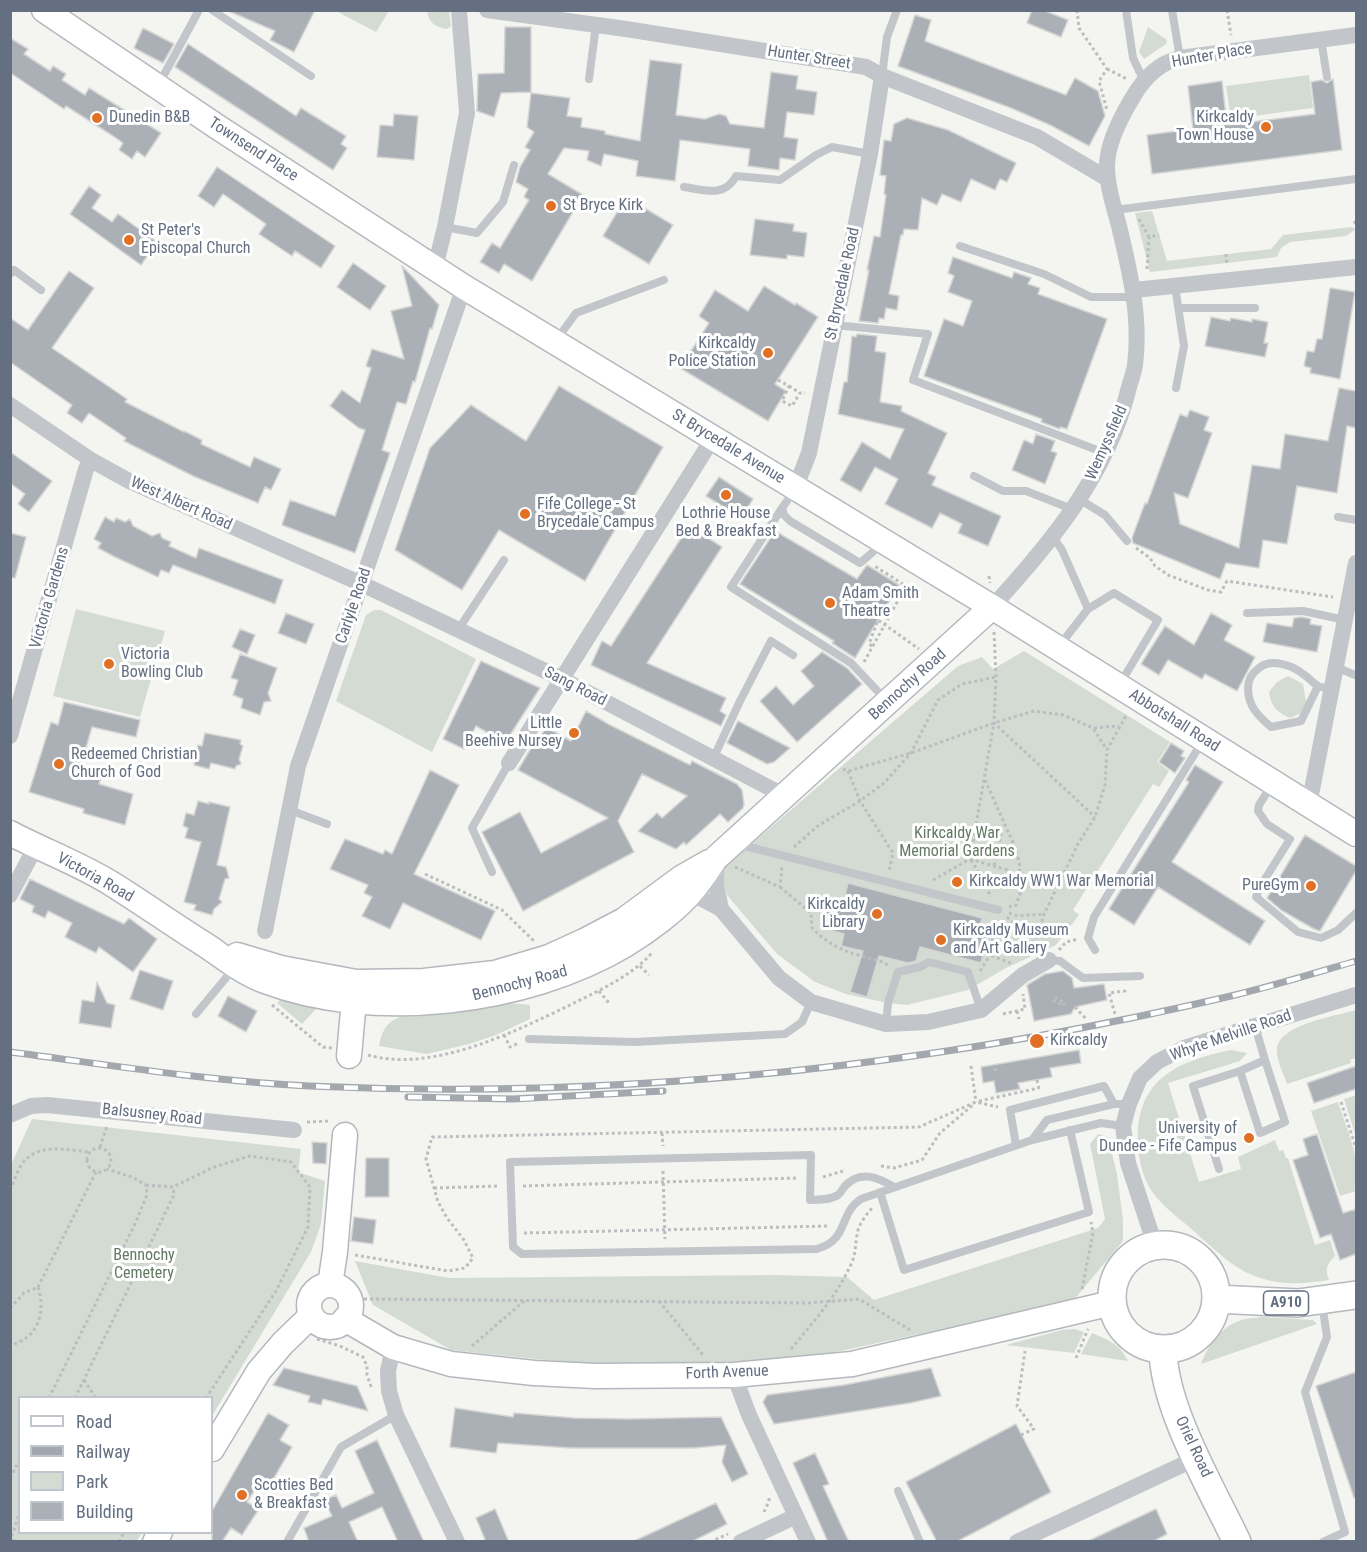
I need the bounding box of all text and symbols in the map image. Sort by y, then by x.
street label: Hunter Place [1170,39,1254,73]
street label: Hunter Street [766,42,852,74]
place label: Dunedin B&B [109,108,190,128]
place label: Kirkcaldy Town House [1176,108,1254,146]
marker: Dunedin B&B [90,111,104,125]
street label: Townsend Place [205,114,301,186]
marker: Kirkcaldy Town House [1259,120,1273,134]
place label: St Bryce Kirk [563,196,643,216]
marker: St Bryce Kirk [544,199,558,213]
place label: St Peter's Episcopal Church [141,221,251,259]
street label: St Brycedale Road [822,226,864,342]
marker: St Peter's Episcopal Church [122,233,136,247]
place label: Kirkcaldy Police Station [668,334,756,372]
marker: Kirkcaldy Police Station [761,346,775,360]
street label: Wemyssfield [1082,403,1132,483]
street label: St Brycedale Avenue [668,406,788,488]
street label: West Albert Road [127,473,235,535]
marker: Lothrie House Bed & Breakfast [719,488,733,502]
place label: Fife College - St Brycedale Campus [537,495,654,533]
place label: Lothrie House Bed & Breakfast [676,504,776,542]
marker: Fife College - St Brycedale Campus [518,507,532,521]
street label: Victoria Gardens [26,545,74,651]
street label: Carlyle Road [332,566,376,646]
place label: Adam Smith Theatre [842,584,919,622]
marker: Adam Smith Theatre [823,596,837,610]
place label: Victoria Bowling Club [121,645,203,683]
street label: Bennochy Road [865,645,951,725]
marker: Victoria Bowling Club [102,657,116,671]
street label: Sang Road [541,663,609,711]
street label: Abbotshall Road [1125,685,1223,757]
place label: Little Beehive Nursey [465,714,562,752]
marker: Little Beehive Nursey [567,726,581,740]
place label: Redeemed Christian Church of God [71,745,198,783]
marker: Redeemed Christian Church of God [52,757,66,771]
park label: Kirkcaldy War Memorial Gardens [899,824,1015,862]
street label: Victoria Road [53,849,137,907]
place label: Kirkcaldy WW1 War Memorial [969,872,1154,892]
marker: Kirkcaldy WW1 War Memorial [950,875,964,889]
place label: PureGym [1242,876,1299,896]
marker: PureGym [1304,879,1318,893]
place label: Kirkcaldy Library [807,895,865,933]
marker: Kirkcaldy Library [870,907,884,921]
place label: Kirkcaldy Museum and Art Gallery [953,921,1069,959]
marker: Kirkcaldy Museum and Art Gallery [934,933,948,947]
street label: Bennochy Road [471,962,569,1006]
street label: Whyte Melville Road [1168,1006,1294,1066]
place label: Kirkcaldy [1050,1031,1108,1051]
marker: Kirkcaldy [1028,1032,1046,1050]
street label: Balsusney Road [101,1100,203,1130]
place label: University of Dundee - Fife Campus [1099,1119,1237,1157]
marker: University of Dundee - Fife Campus [1242,1131,1256,1145]
park label: Bennochy Cemetery [113,1246,175,1284]
road number: A910 [1264,1291,1308,1315]
street label: Forth Avenue [685,1362,769,1384]
legend [18,1396,213,1534]
text: Road [76,1411,112,1432]
street label: Oriel Road [1171,1413,1215,1481]
text: Railway [76,1441,130,1462]
text: Park [76,1471,108,1492]
place label: Scotties Bed & Breakfast [254,1476,334,1514]
marker: Scotties Bed & Breakfast [235,1488,249,1502]
text: Building [76,1501,133,1522]

